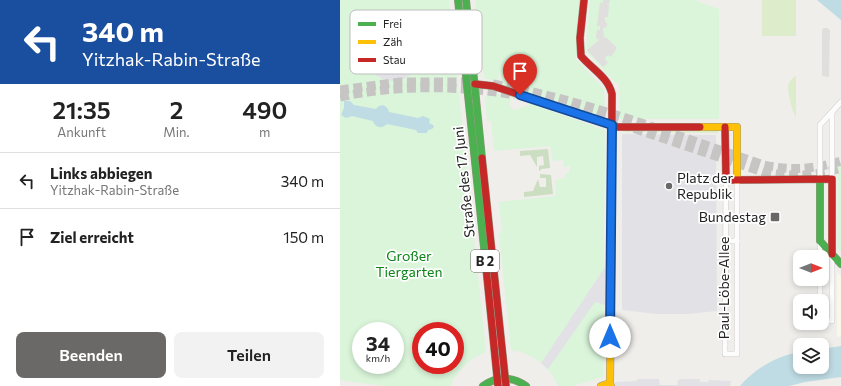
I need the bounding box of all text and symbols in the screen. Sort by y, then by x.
legend [350,10,482,74]
text: 340 m [82,14,164,48]
icon: left [16,16,68,68]
text: Frei [383,17,402,30]
text: Zäh [383,35,402,48]
text: Yitzhak-Rabin-Straße [82,48,261,70]
text: Stau [383,53,406,66]
pin [503,54,537,95]
icon: arrive [509,60,531,82]
text: 21:35 [53,95,111,124]
text: 2 [170,95,183,124]
text: 490 [242,95,287,124]
text: Ankunft [57,124,106,140]
text: Min. [163,124,190,140]
text: m [259,124,270,140]
street label: Straße des 17. Juni [449,126,478,238]
text: Links abbiegen [50,164,152,182]
place label: Platz der Republik [677,169,734,202]
icon: left [16,170,38,192]
text: 340 m [281,172,324,190]
marker: Platz der Republik [664,181,674,191]
text: Yitzhak-Rabin-Straße [50,182,179,198]
place label: Bundestag [699,208,766,225]
marker: Bundestag [769,211,781,223]
icon: arrive [16,226,38,248]
text: Ziel erreicht [50,228,134,246]
text: 150 m [283,228,324,246]
street label: Paul-Löbe-Allee [715,237,732,339]
park label: Großer Tiergarten [376,247,443,280]
road number: B 2 [471,250,499,272]
north arrow [793,250,829,286]
map controls [793,250,829,374]
button: sound [793,294,829,330]
position arrow [589,316,631,358]
speed limit sign: 40 [412,322,464,374]
text: 34 [366,331,390,355]
button: Beenden [16,332,166,378]
button: Teilen [174,332,324,378]
button: layers [793,338,829,374]
text: km/h [366,352,390,364]

